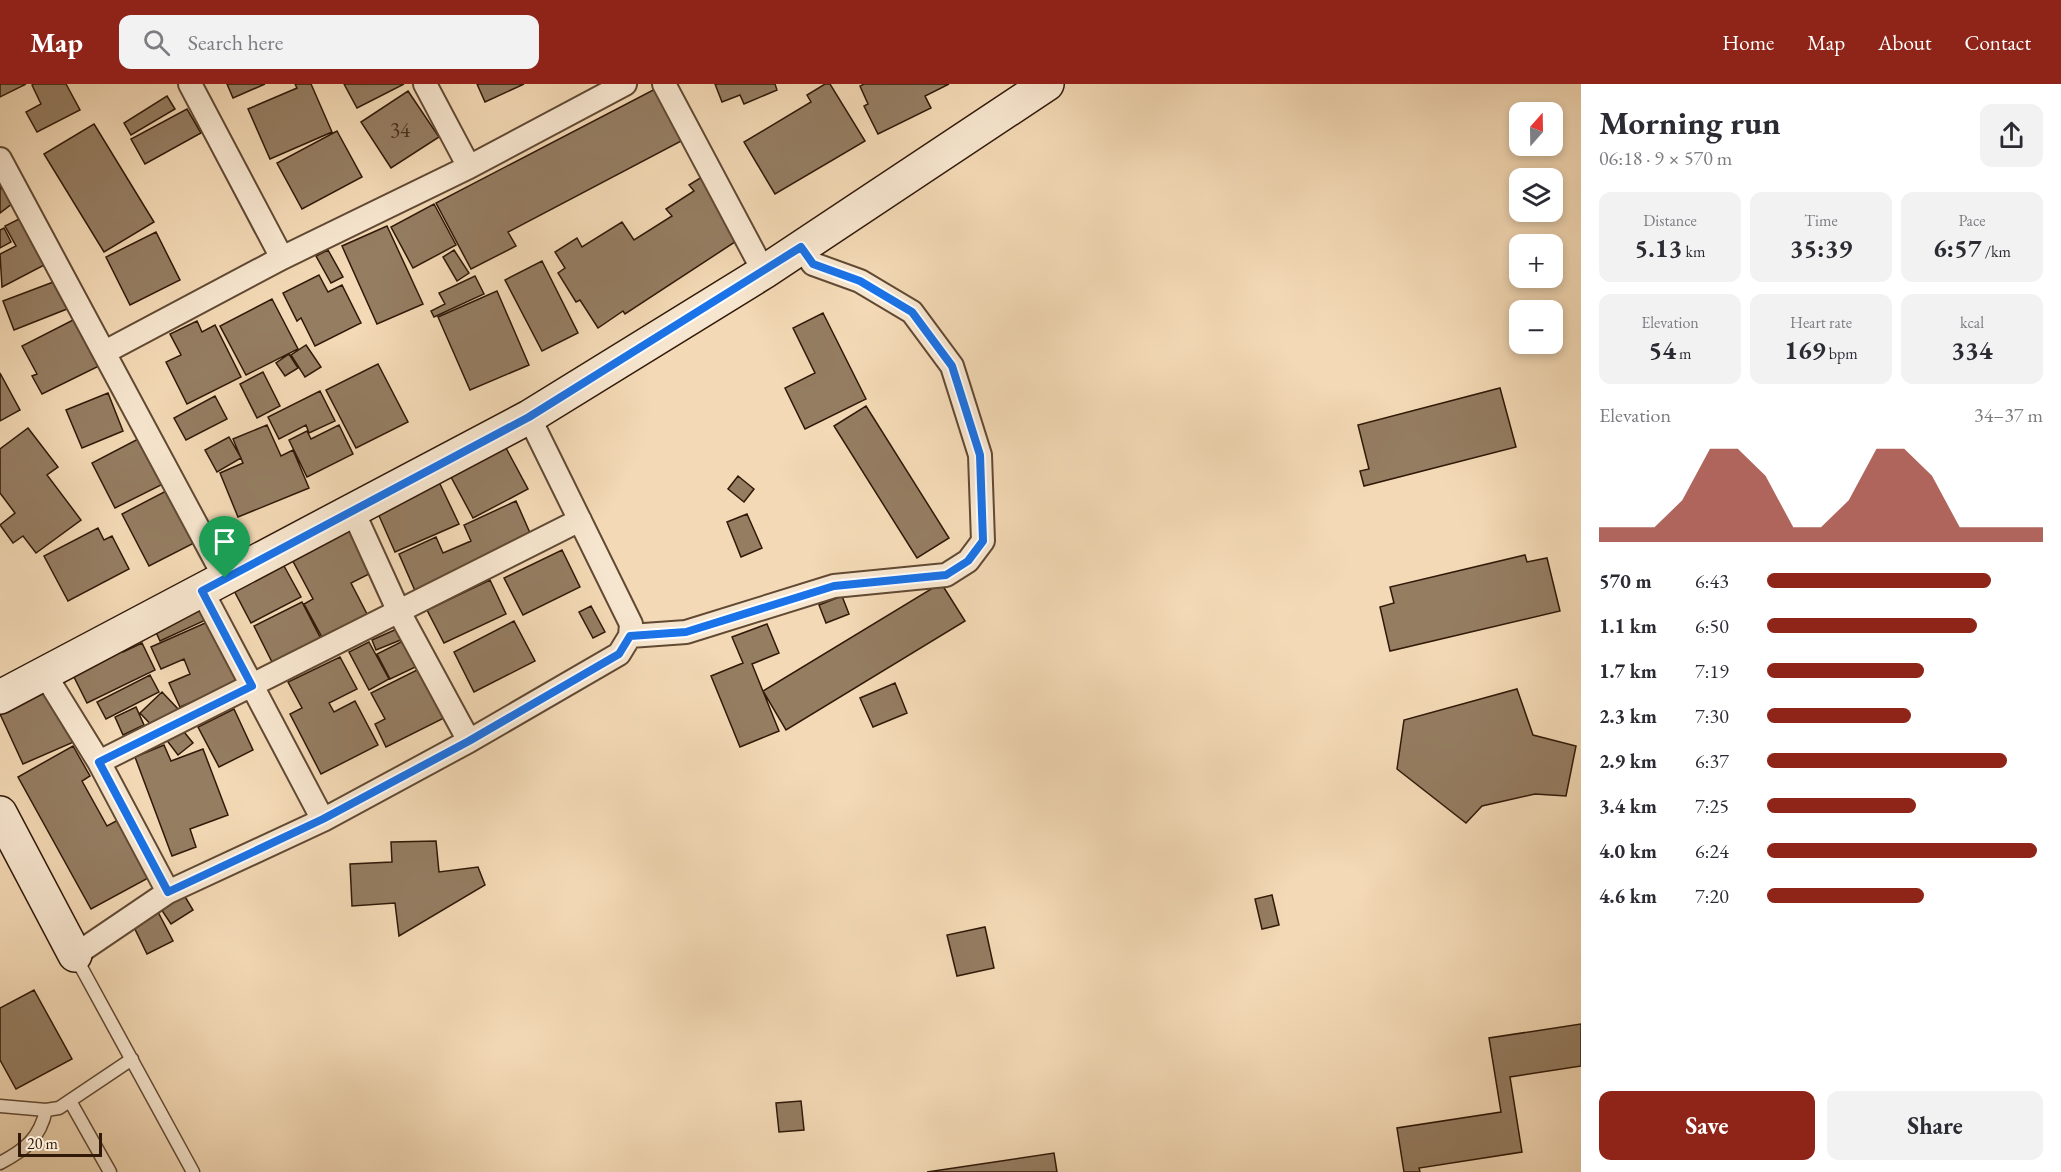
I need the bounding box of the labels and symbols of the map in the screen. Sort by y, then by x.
north arrow [1509,102,1563,156]
house number: 34 [390,116,411,143]
pin [199,516,250,578]
scale bar [18,1130,102,1158]

